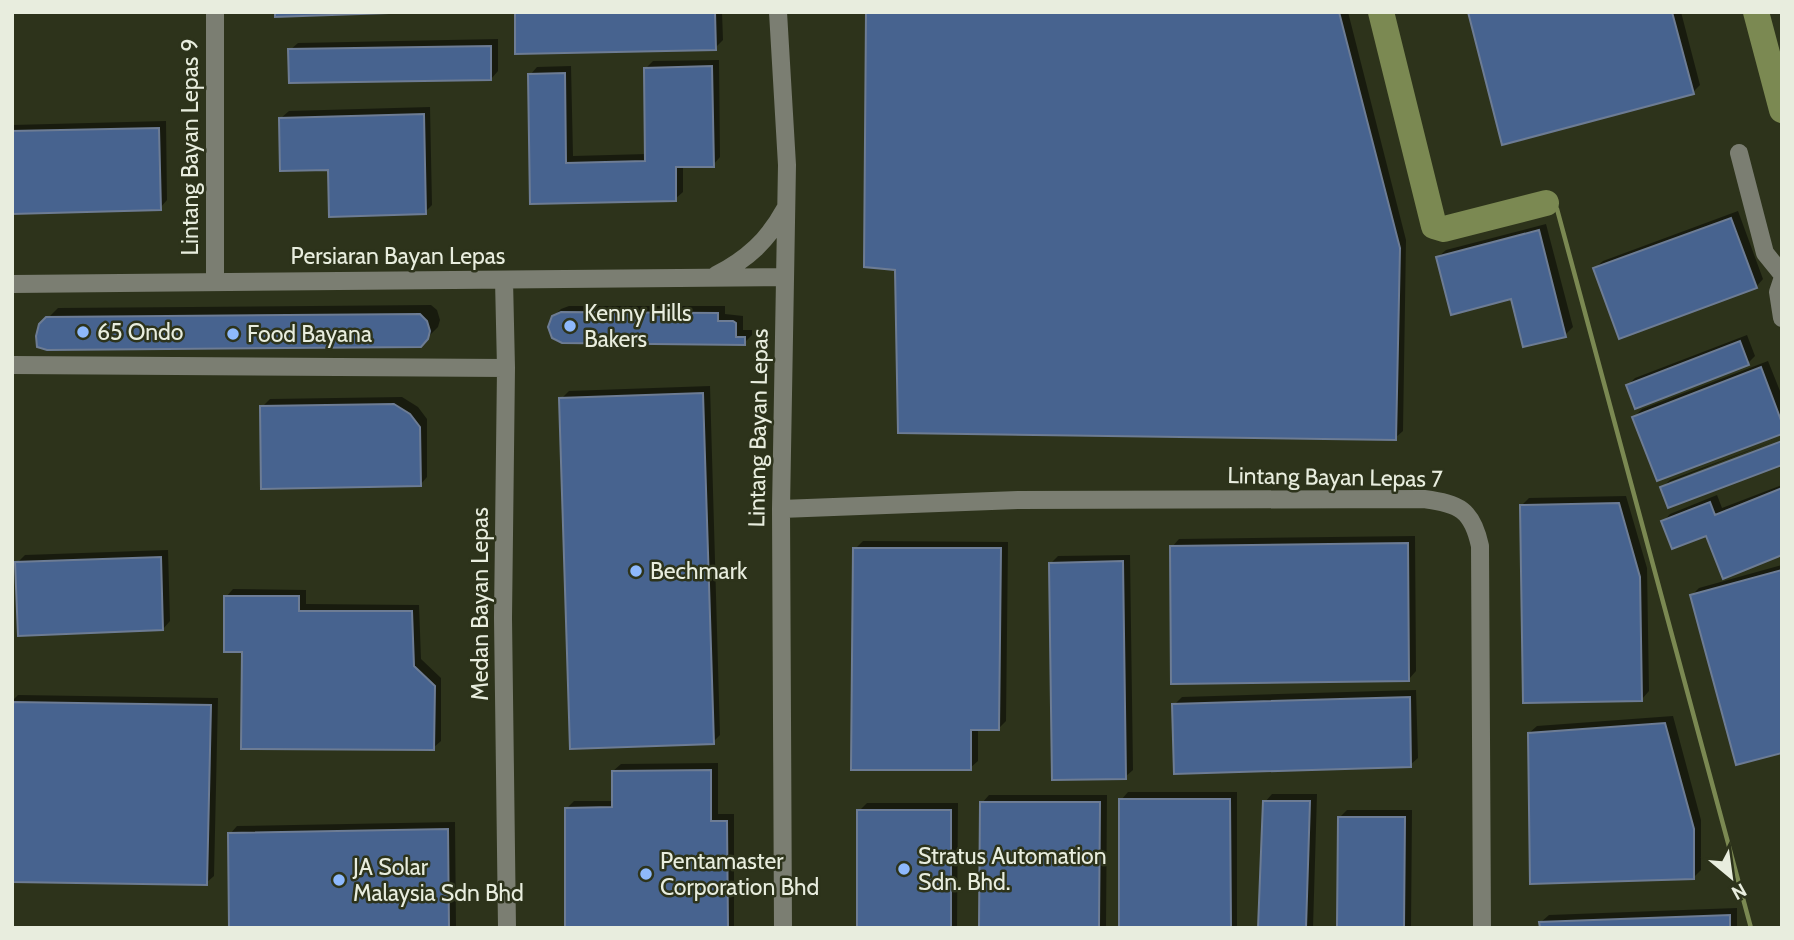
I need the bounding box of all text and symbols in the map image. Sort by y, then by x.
street label: Lintang Bayan Lepas 9 [176,39,204,255]
street label: Persiaran Bayan Lepas [291,242,505,270]
place label: Kenny Hills Bakers [584,299,691,353]
place label: 65 Ondo [97,318,184,346]
marker: Kenny Hills Bakers [562,318,578,334]
place label: Food Bayana [247,320,372,348]
marker: 65 Ondo [75,324,91,340]
marker: Food Bayana [225,326,241,342]
street label: Lintang Bayan Lepas [742,328,774,528]
street label: Lintang Bayan Lepas 7 [1227,461,1443,493]
street label: Medan Bayan Lepas [466,507,494,701]
place label: Bechmark [650,557,748,585]
marker: Bechmark [628,563,644,579]
place label: Stratus Automation Sdn. Bhd. [918,842,1107,896]
north arrow [1696,842,1766,912]
place label: Pentamaster Corporation Bhd [660,847,819,901]
place label: JA Solar Malaysia Sdn Bhd [352,853,524,907]
marker: Stratus Automation Sdn. Bhd. [896,861,912,877]
marker: Pentamaster Corporation Bhd [638,866,654,882]
marker: JA Solar Malaysia Sdn Bhd [331,872,347,888]
text: N [1728,878,1750,905]

